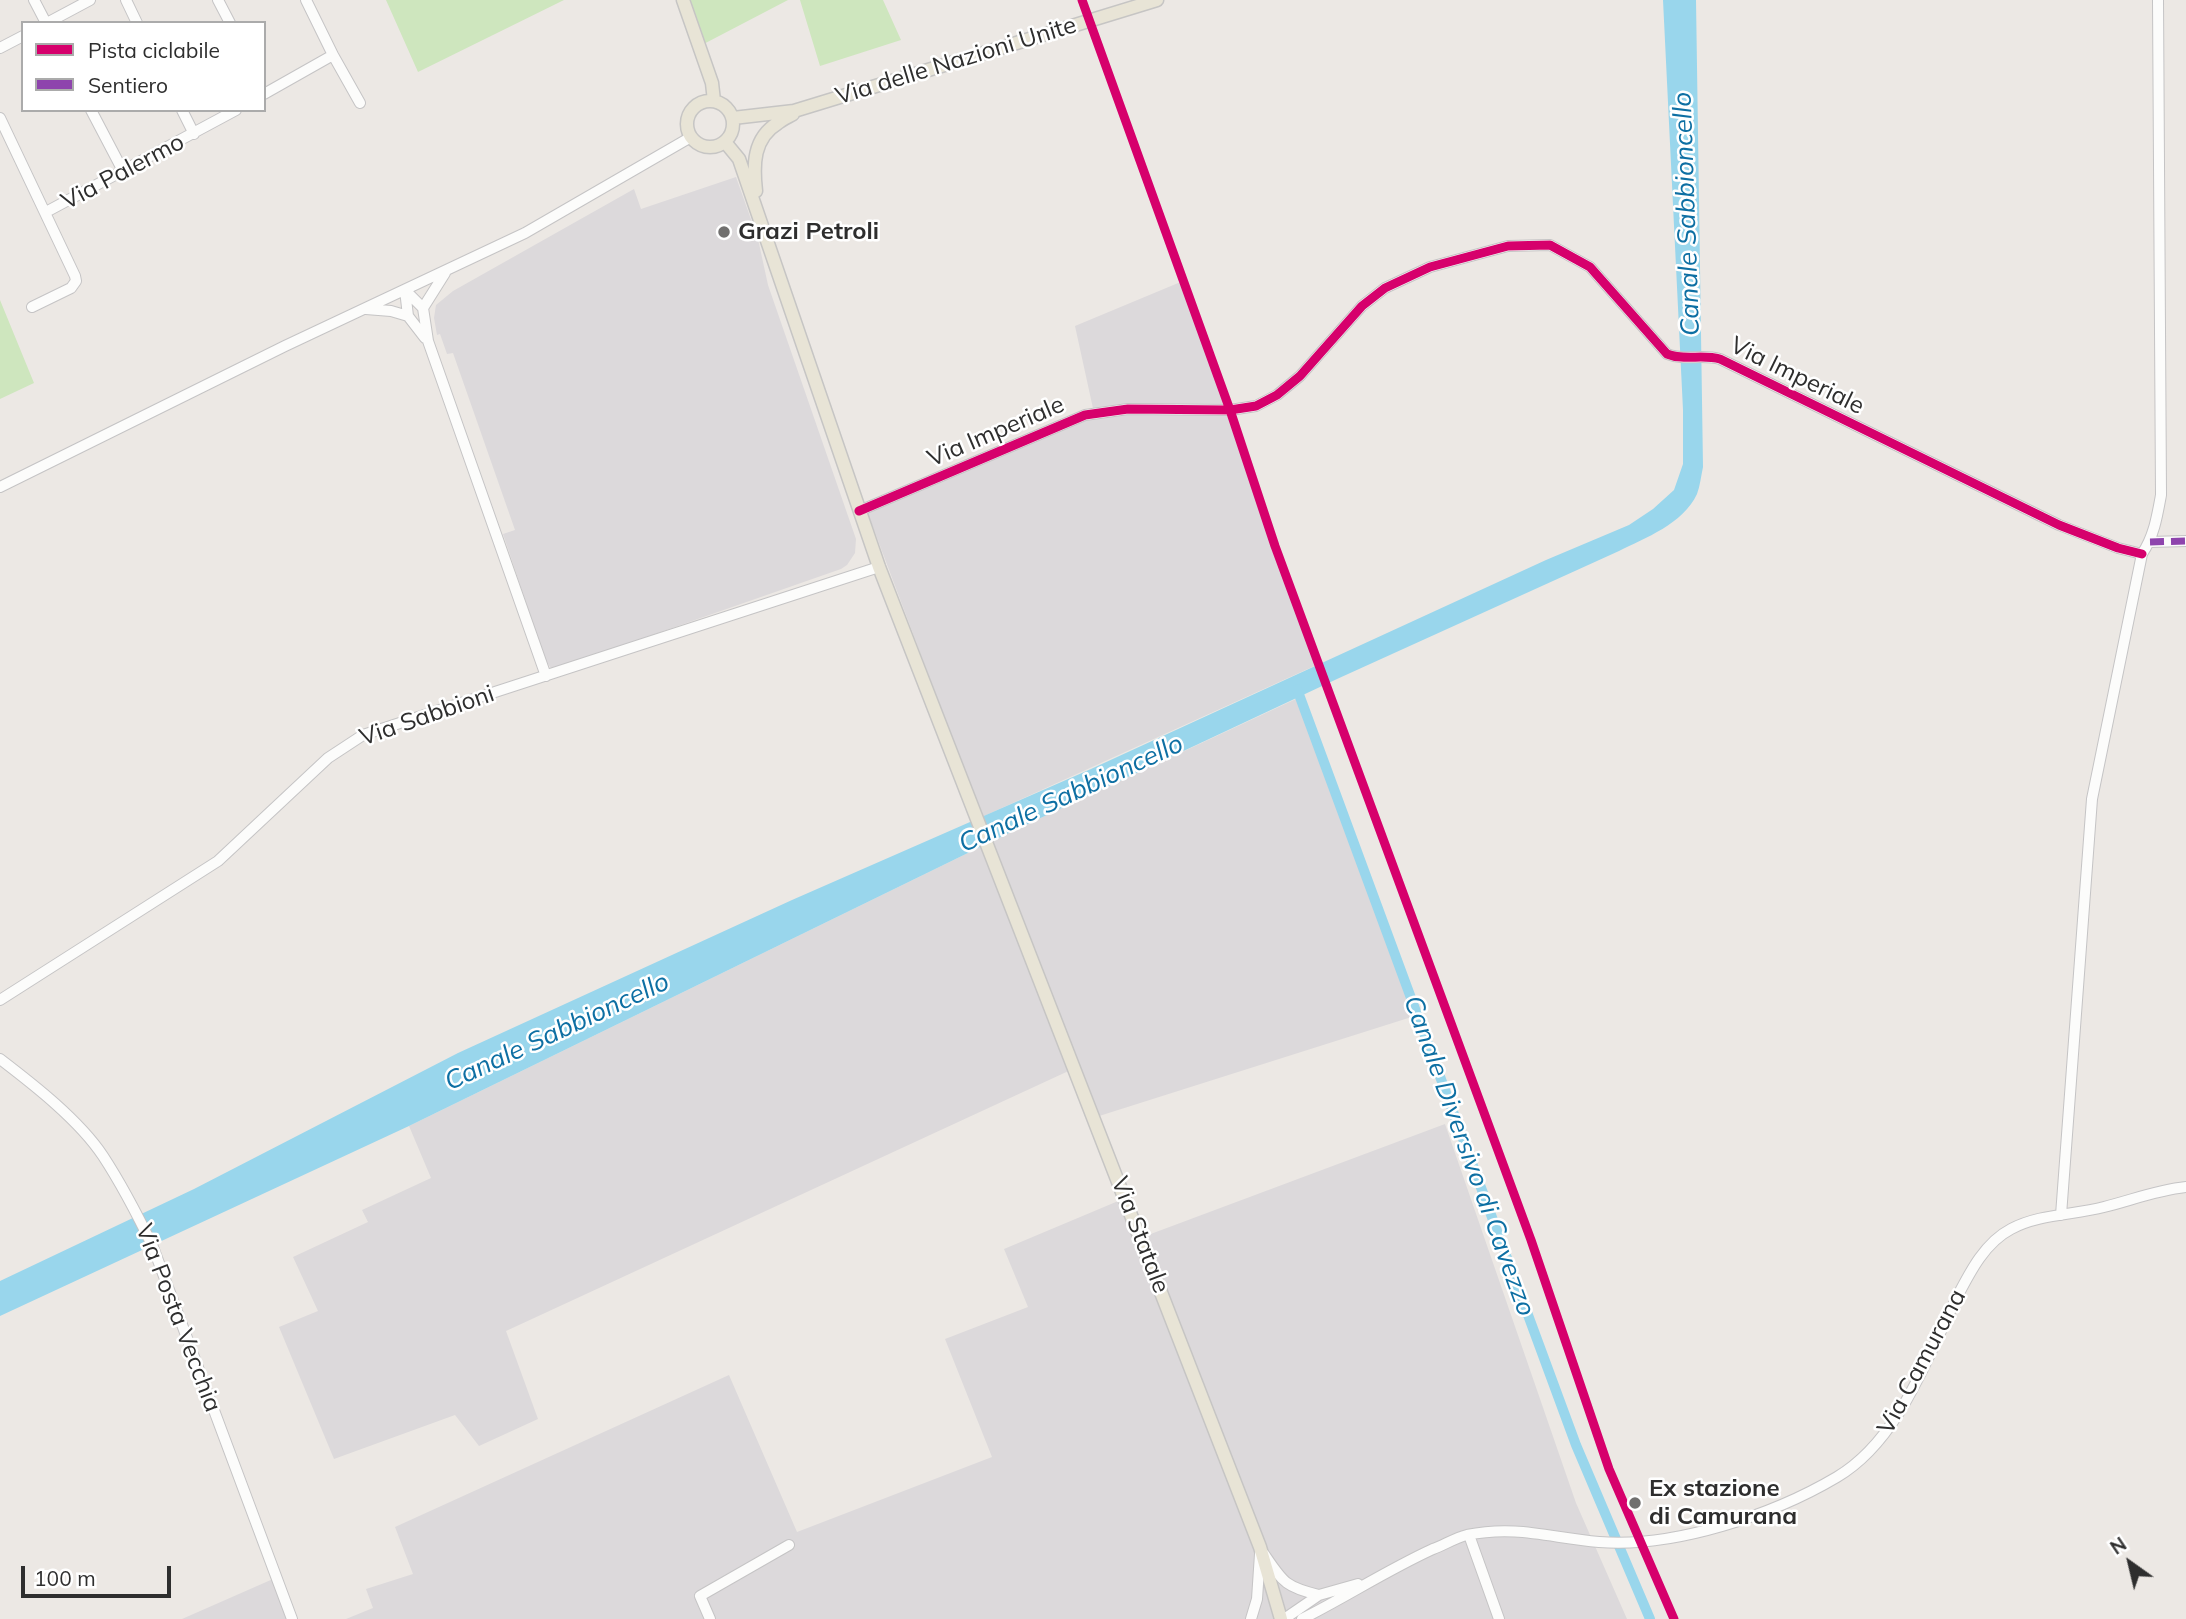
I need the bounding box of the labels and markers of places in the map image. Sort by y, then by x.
place label: Grazi Petroli [738,218,879,246]
marker: Grazi Petroli [716,224,732,240]
place label: Ex stazione di Camurana [1649,1475,1797,1531]
marker: Ex stazione di Camurana [1627,1495,1643,1511]

